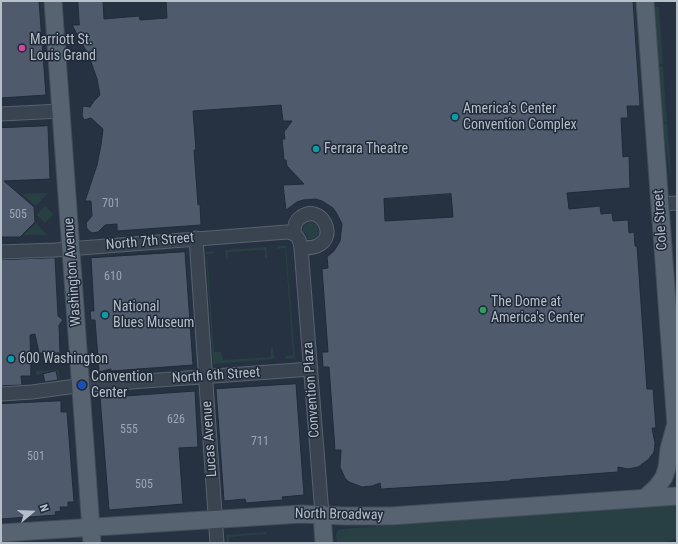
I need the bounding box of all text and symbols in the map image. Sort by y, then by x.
place label: Marriott St. Louis Grand [30,32,96,64]
marker: Marriott St. Louis Grand [17,43,27,53]
place label: America’s Center Convention Complex [463,101,577,134]
marker: America’s Center Convention Complex [450,112,460,122]
place label: Ferrara Theatre [324,141,408,157]
marker: Ferrara Theatre [311,144,321,154]
street label: Cole Street [651,189,671,251]
house number: 701 [102,197,120,211]
house number: 505 [9,208,27,222]
street label: Washington Avenue [61,217,85,327]
street label: North 7th Street [105,230,195,254]
house number: 610 [104,270,122,284]
place label: The Dome at America's Center [491,294,584,326]
place label: National Blues Museum [113,299,194,332]
marker: The Dome at America's Center [478,305,488,315]
marker: National Blues Museum [100,310,110,320]
street label: Convention Plaza [300,342,324,438]
place label: 600 Washington [19,351,108,367]
marker: 600 Washington [6,354,16,364]
street label: North 6th Street [171,365,261,387]
place label: Convention Center [91,369,153,402]
marker: Convention Center [76,379,88,391]
street label: Lucas Avenue [199,400,221,478]
house number: 626 [167,413,185,427]
house number: 555 [120,423,138,437]
house number: 711 [251,435,269,449]
house number: 501 [27,450,45,464]
house number: 505 [135,478,153,492]
north arrow [12,492,52,532]
text: N [37,503,51,513]
street label: North Broadway [295,506,383,524]

